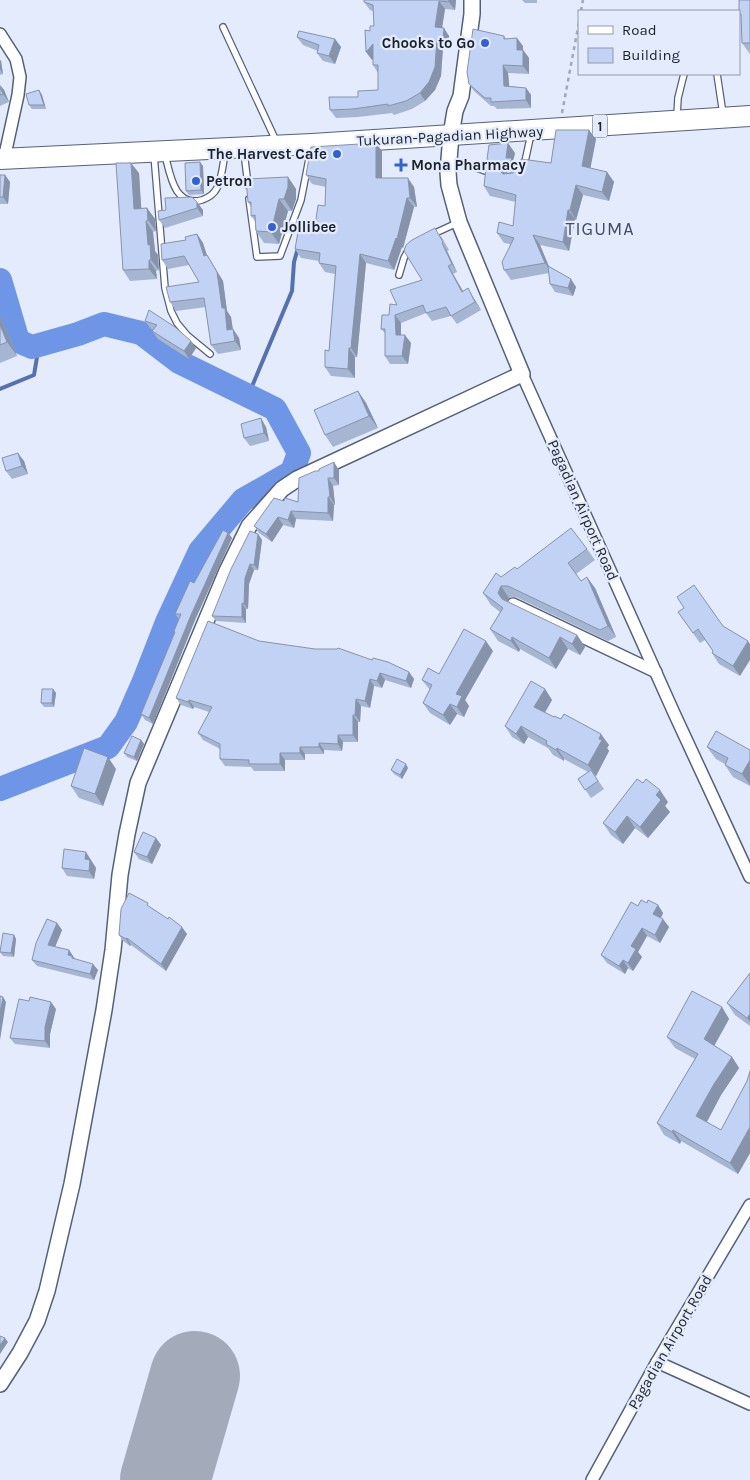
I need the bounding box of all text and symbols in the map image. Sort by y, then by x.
legend [578,10,740,75]
text: Road [622,21,657,39]
place label: Chooks to Go [382,34,475,52]
marker: Chooks to Go [479,37,491,49]
text: Building [622,46,680,64]
road number: 1 [592,114,608,138]
street label: Tukuran-Pagadian Highway [356,122,544,150]
place label: The Harvest Cafe [208,145,327,163]
marker: The Harvest Cafe [331,148,343,160]
place label: Mona Pharmacy [411,156,526,174]
marker: Mona Pharmacy [395,159,407,171]
place label: Petron [206,172,252,190]
marker: Petron [190,175,202,187]
place label: Jollibee [282,218,336,236]
district label: TIGUMA [566,218,634,240]
marker: Jollibee [266,221,278,233]
street label: Pagadian Airport Road [544,437,622,583]
street label: Pagadian Airport Road [624,1272,716,1412]

